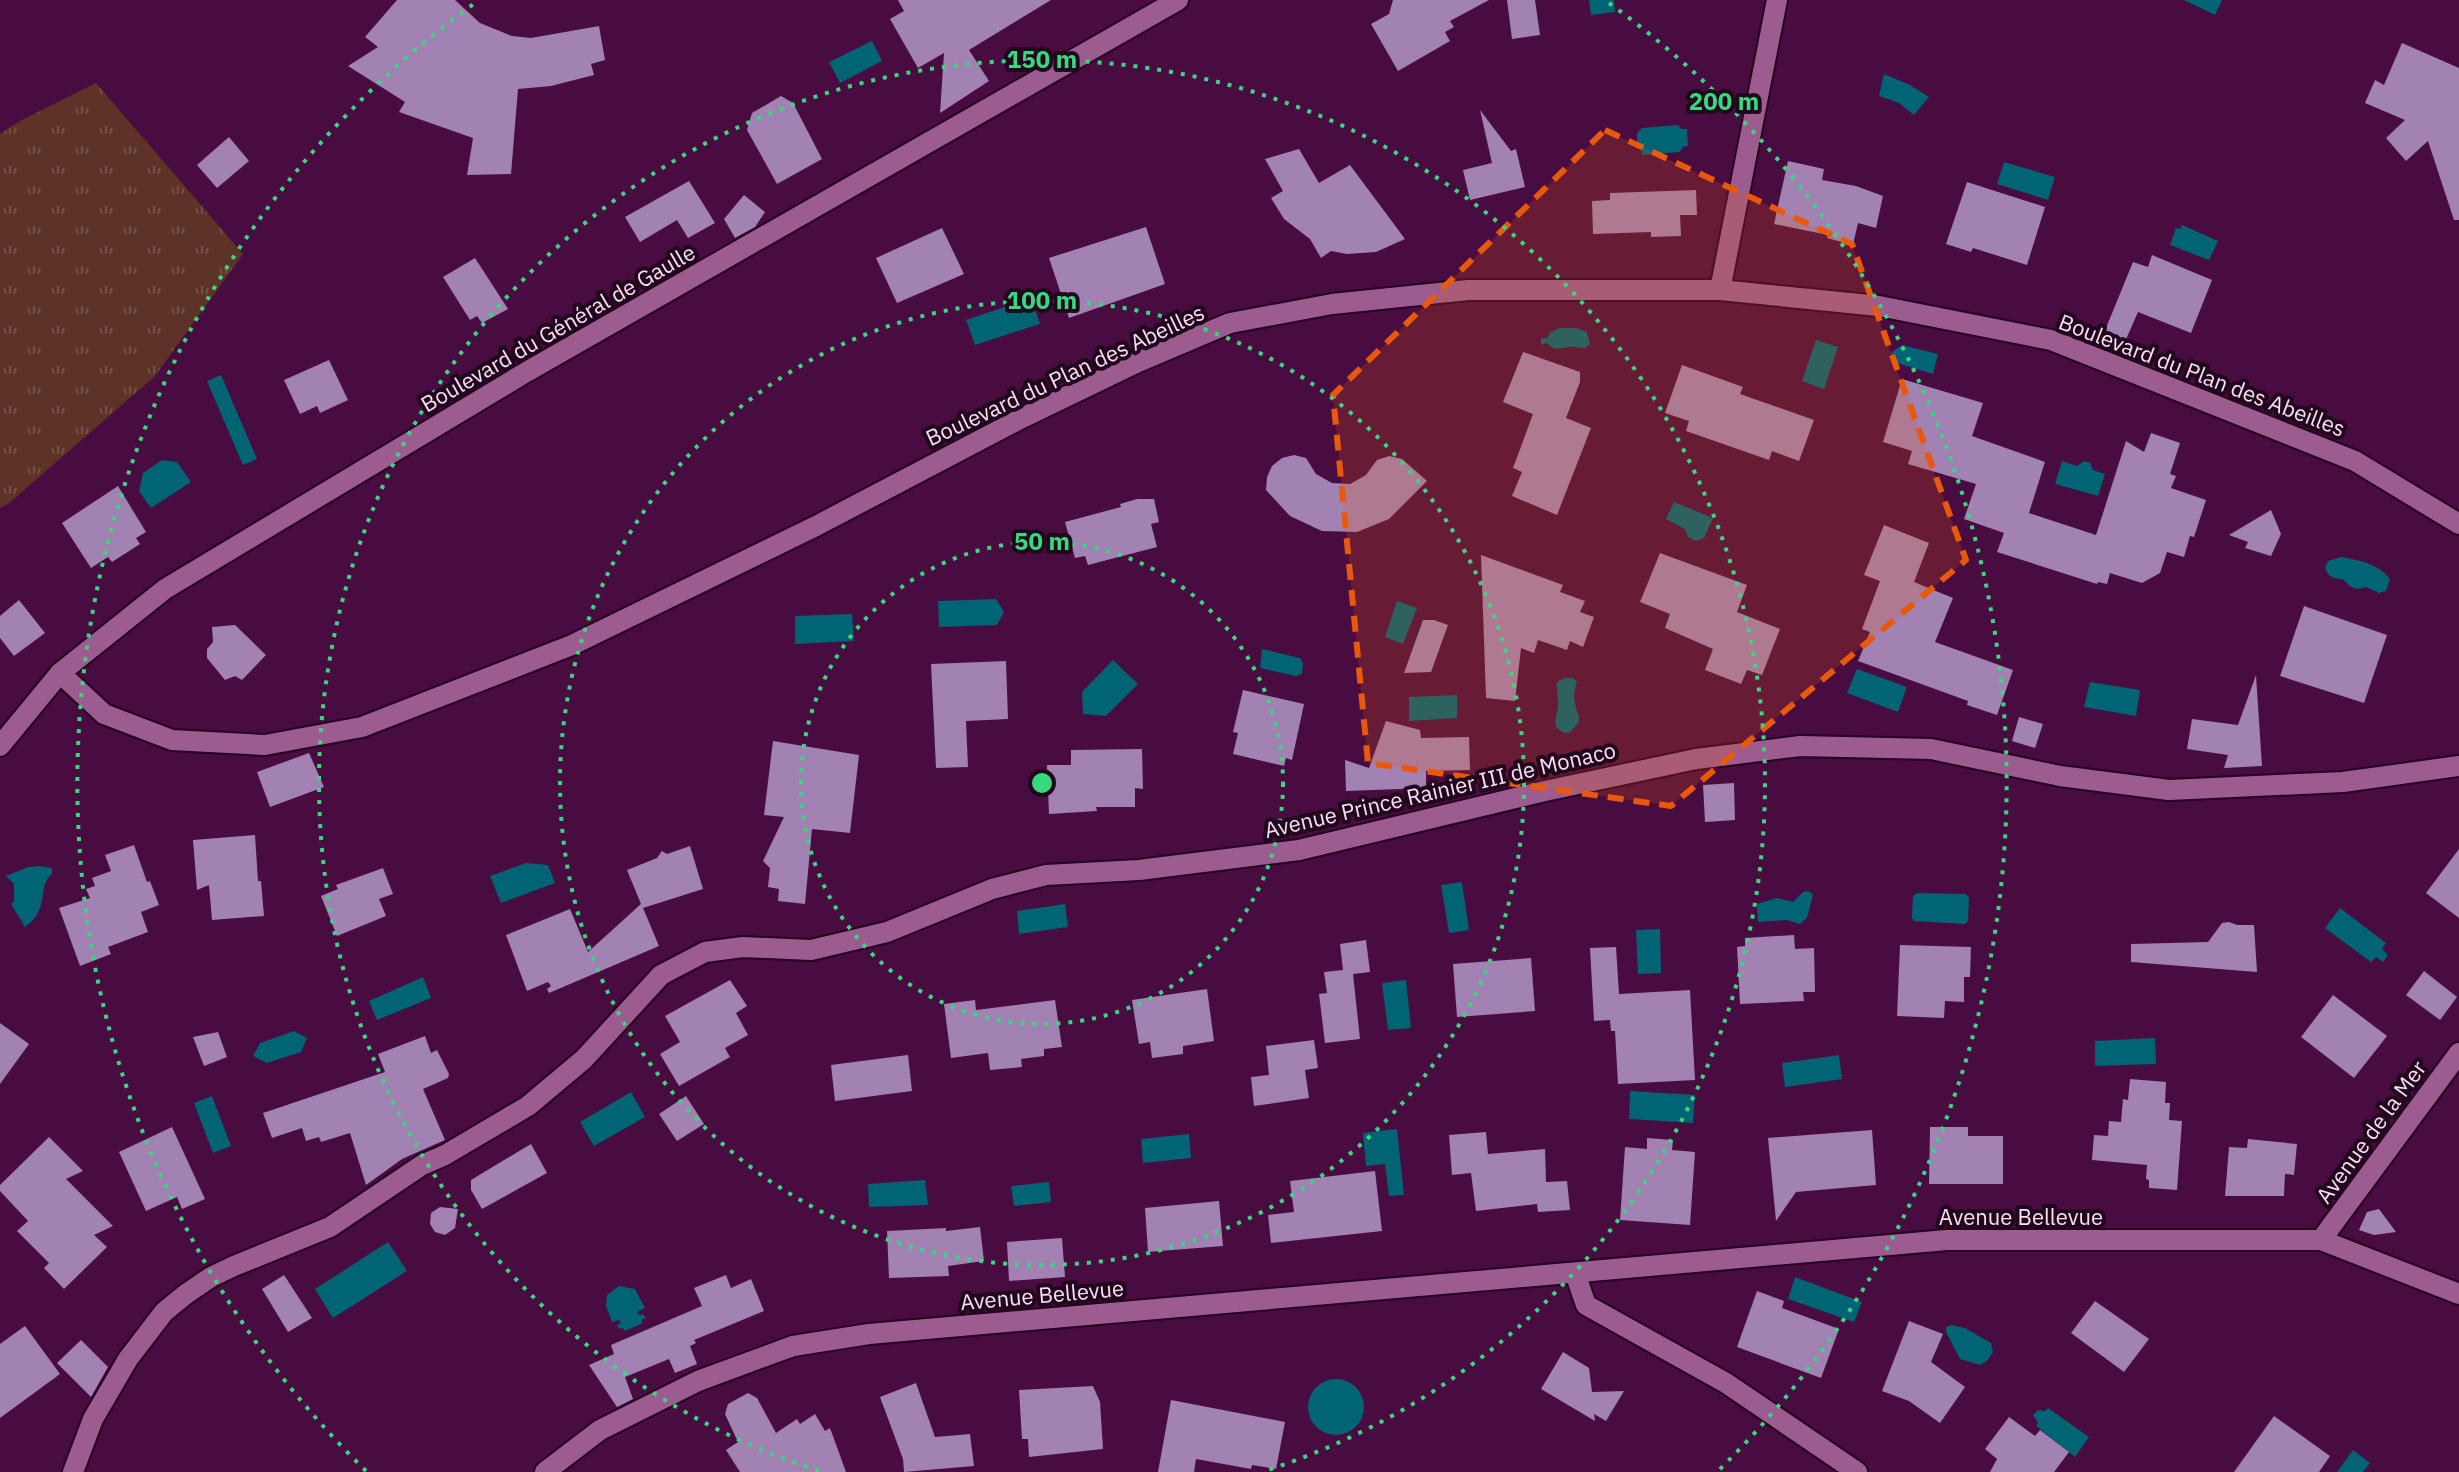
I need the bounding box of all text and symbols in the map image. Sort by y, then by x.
text: 150 m [1007,43,1077,75]
text: 200 m [1689,85,1759,117]
street label: Boulevard du Général de Gaulle [415,237,700,418]
text: 100 m [1007,284,1077,316]
street label: Boulevard du Plan des Abeilles [921,297,1209,452]
street label: Boulevard du Plan des Abeilles [2055,306,2349,443]
text: 50 m [1014,525,1070,557]
street label: Avenue Prince Rainier III de Monaco [1261,735,1618,844]
centre of rings [1028,769,1056,797]
street label: Avenue de la Mer [2309,1055,2432,1209]
street label: Avenue Bellevue [1939,1202,2103,1231]
street label: Avenue Bellevue [959,1273,1125,1316]

